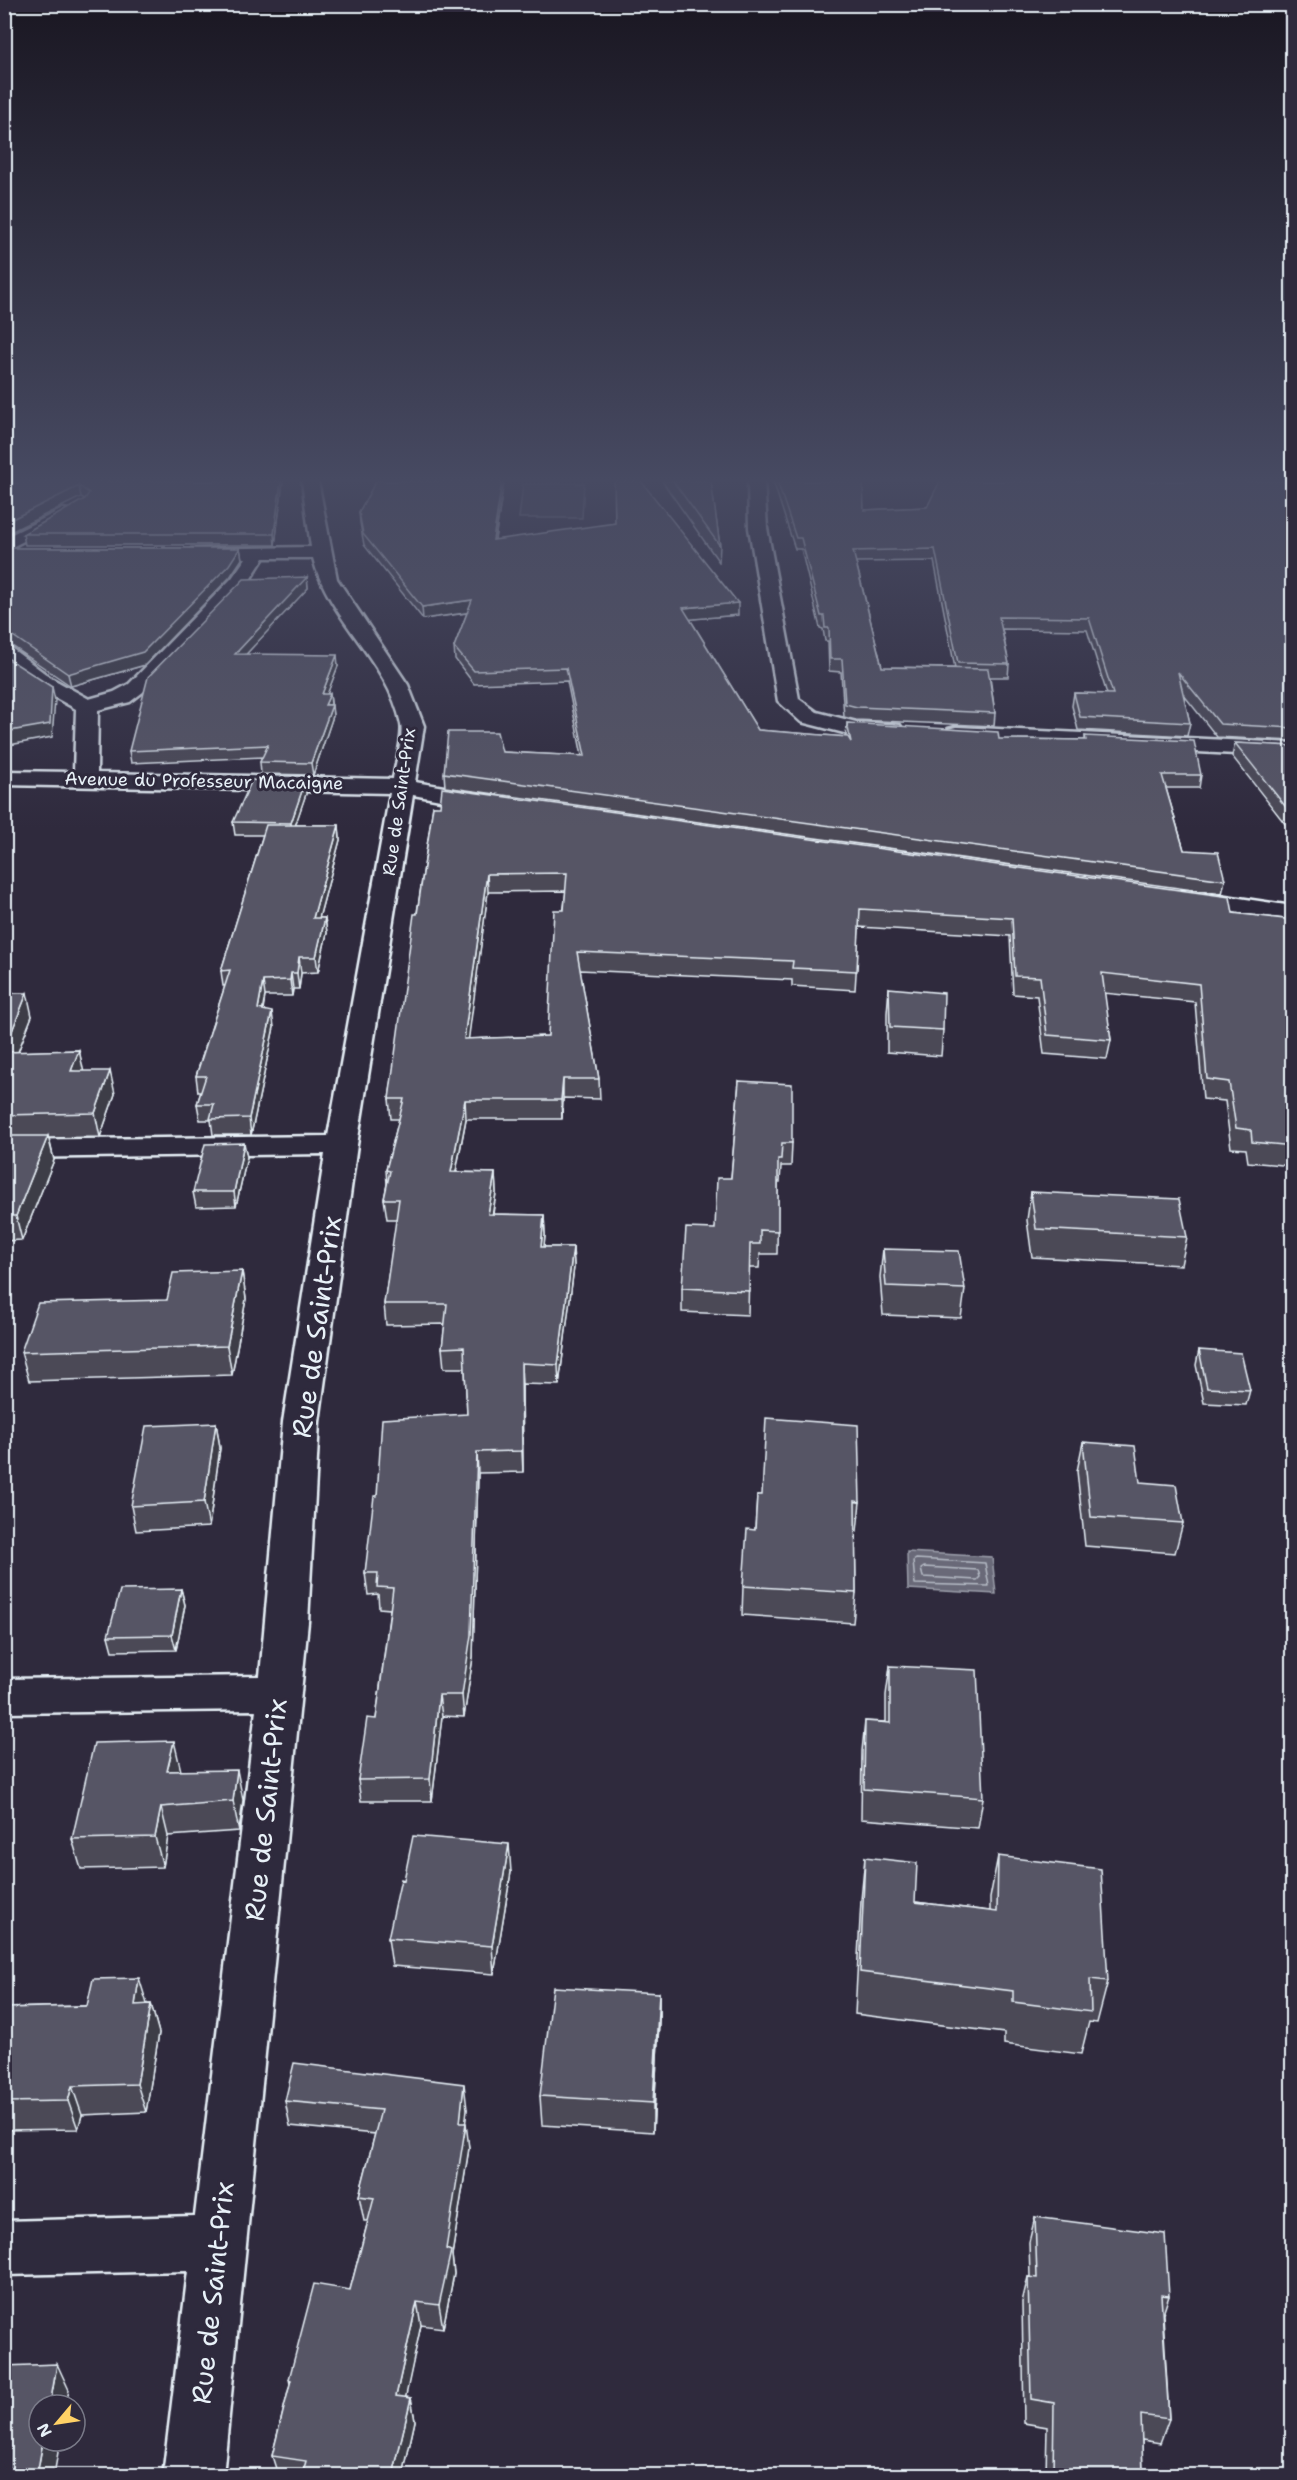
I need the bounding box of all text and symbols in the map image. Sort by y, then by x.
street label: Rue de Saint-Prix [377,727,421,877]
street label: Avenue du Professeur Macaigne [64,767,344,795]
street label: Rue de Saint-Prix [283,1214,350,1440]
street label: Rue de Saint-Prix [235,1697,296,1923]
street label: Rue de Saint-Prix [182,2180,243,2406]
north arrow [27,2393,87,2453]
text: N [32,2419,57,2441]

